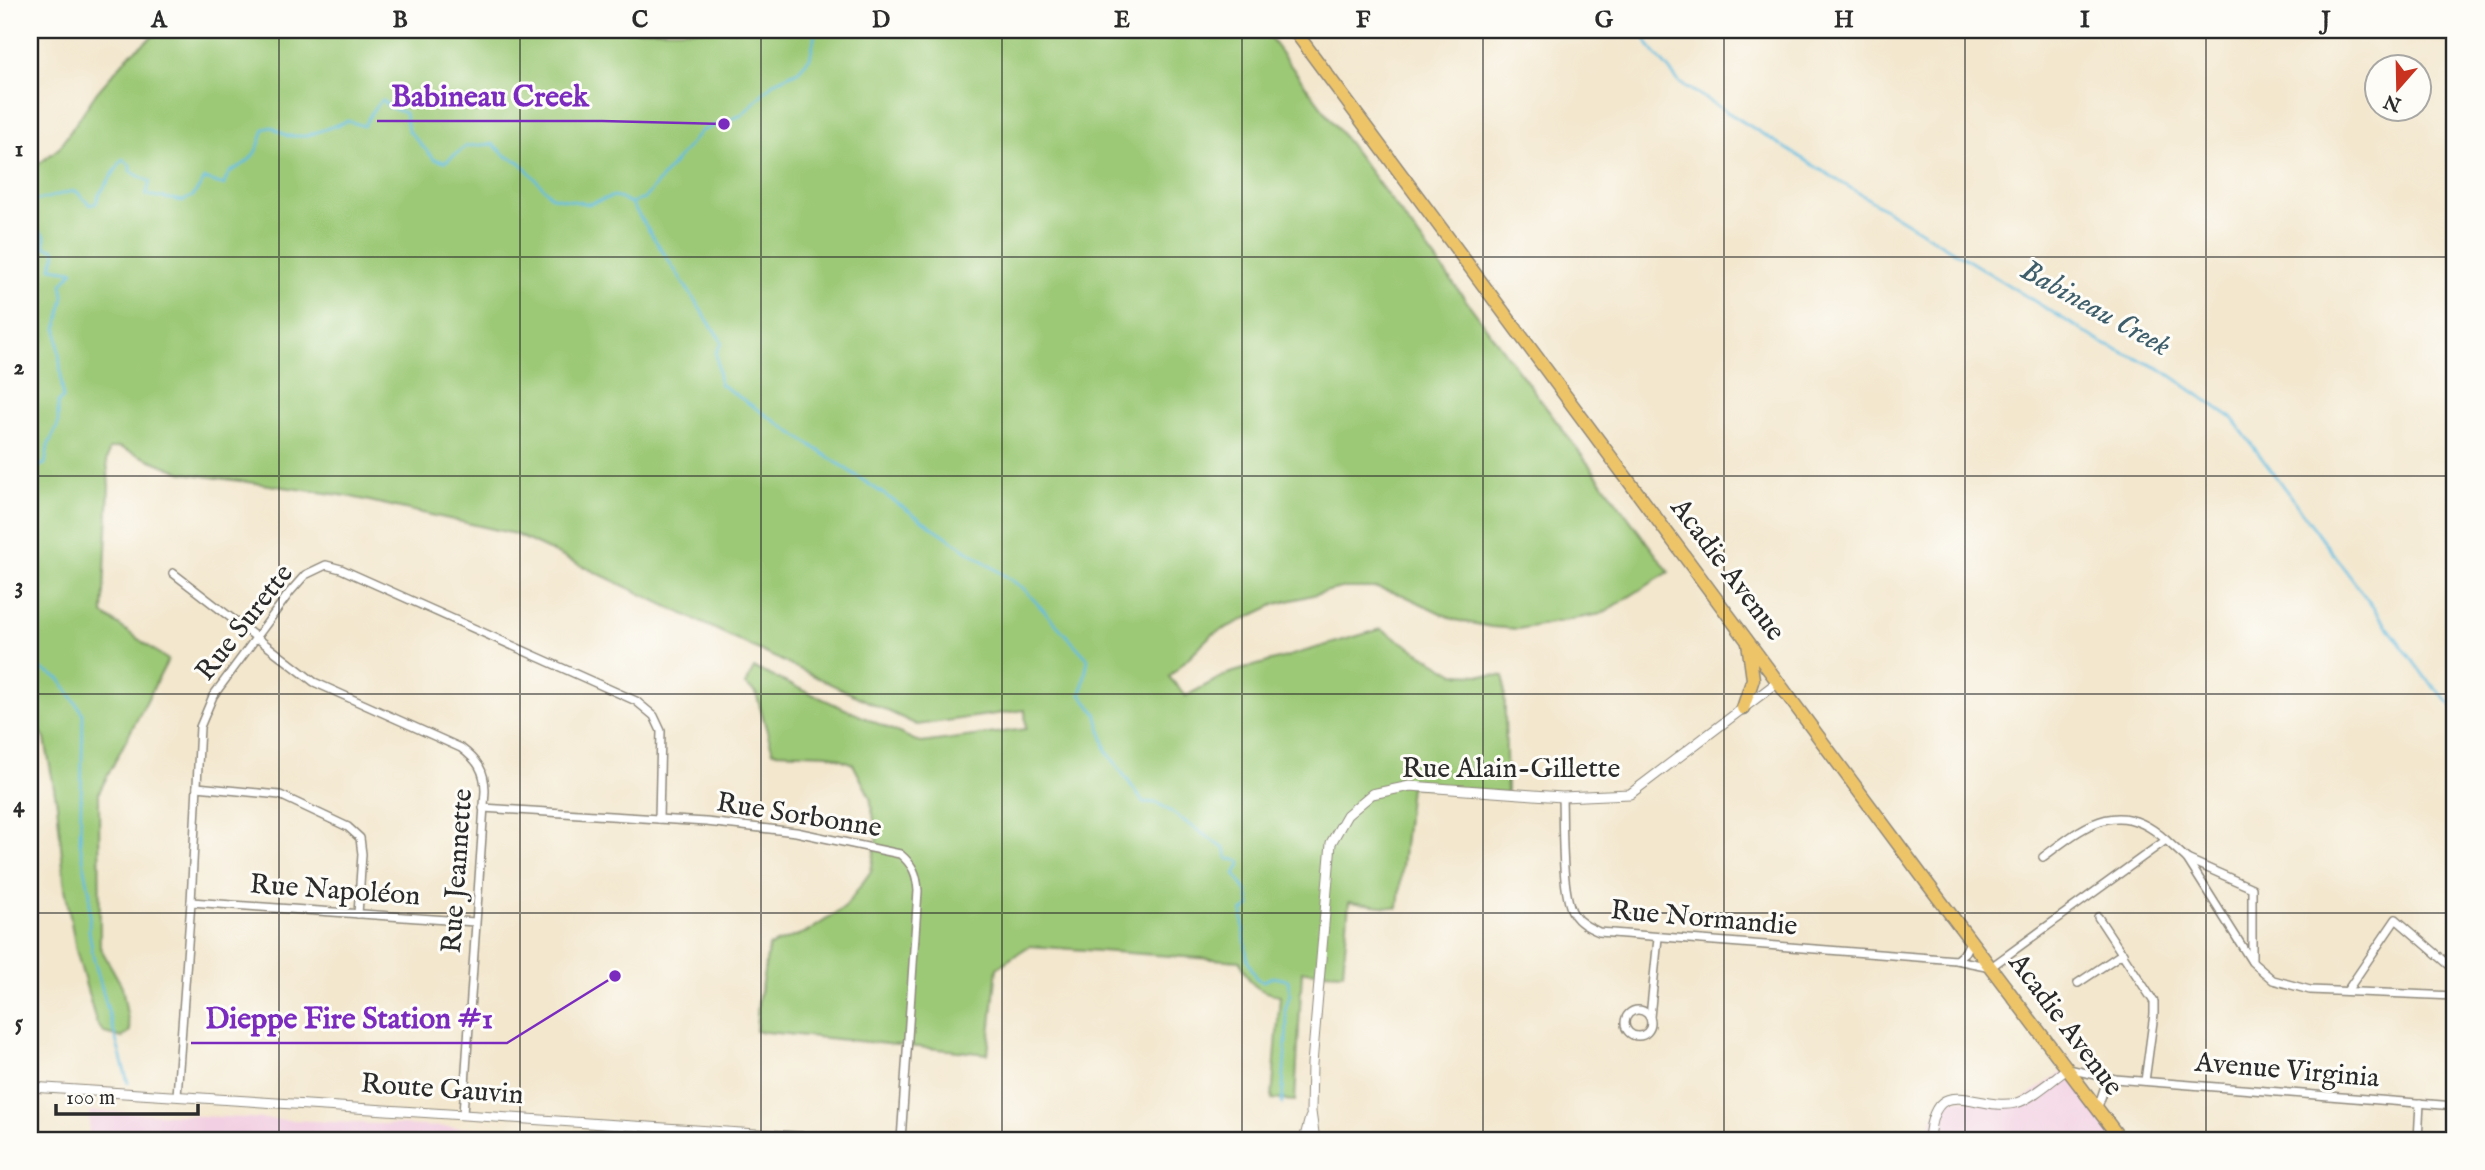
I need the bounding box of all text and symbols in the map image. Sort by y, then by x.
text: A [150,6,168,35]
text: B [392,6,408,35]
text: C [632,6,649,35]
text: D [872,6,890,35]
text: E [1114,6,1130,35]
text: F [1356,6,1371,35]
text: G [1595,6,1614,35]
text: H [1834,6,1854,35]
text: I [2080,6,2090,35]
text: J [2318,6,2331,35]
north arrow [2362,52,2432,122]
callout: Babineau Creek [377,70,602,121]
text: Babineau Creek [391,79,590,117]
text: N [2381,88,2406,117]
text: 1 [15,135,23,164]
water label: Babineau Creek [2013,252,2177,366]
text: 2 [14,353,25,382]
street label: Acadie Avenue [1661,491,1792,648]
street label: Rue Surette [189,557,302,688]
text: 3 [15,572,23,601]
street label: Rue Alain-Gillette [1402,752,1620,787]
street label: Rue Sorbonne [714,786,884,846]
street label: Rue Jeannette [435,787,481,955]
text: 4 [13,791,25,820]
street label: Rue Napoléon [249,868,421,914]
street label: Rue Normandie [1609,893,1799,945]
street label: Acadie Avenue [1999,946,2130,1103]
callout: Dieppe Fire Station #1 [191,992,507,1043]
text: Dieppe Fire Station #1 [205,1001,493,1039]
text: 5 [15,1009,24,1038]
street label: Avenue Virginia [2192,1045,2382,1097]
street label: Route Gauvin [359,1067,525,1113]
scale bar [56,1072,198,1116]
text: 100 m [66,1085,115,1112]

